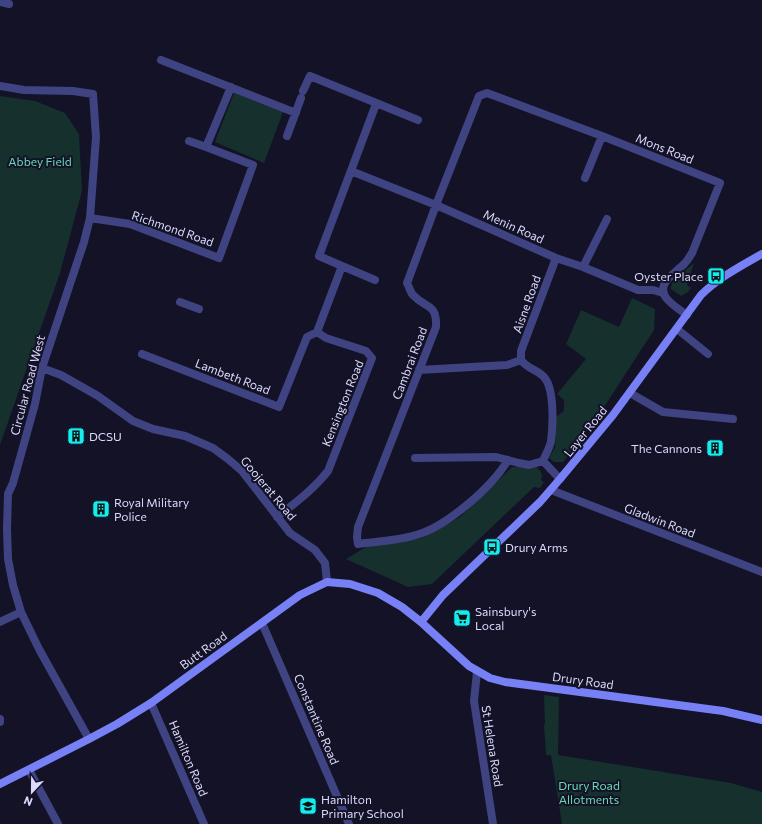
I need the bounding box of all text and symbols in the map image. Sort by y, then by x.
street label: Mons Road [634,130,696,166]
park label: Abbey Field [8,154,72,168]
street label: Menin Road [481,206,547,246]
street label: Richmond Road [130,207,216,249]
bus stop icon: Oyster Place [706,266,726,286]
place label: Oyster Place [634,269,703,283]
street label: Aisne Road [509,273,543,335]
street label: Cambrai Road [389,325,429,401]
street label: Circular Road West [7,333,47,437]
street label: Lambeth Road [194,355,272,397]
street label: Kensington Road [318,358,366,448]
street label: Layer Road [561,403,610,459]
building icon: DCSU [66,426,86,446]
place label: DCSU [89,429,122,443]
building icon: The Cannons [705,438,725,458]
place label: The Cannons [631,441,702,455]
street label: Goojerat Road [238,453,300,523]
place label: Royal Military Police [114,495,189,523]
building icon: Royal Military Police [91,499,111,519]
street label: Gladwin Road [623,500,698,540]
bus stop icon: Drury Arms [482,537,502,557]
place label: Drury Arms [505,540,568,554]
place label: Sainsbury's Local [475,604,536,632]
supermarket icon: Sainsbury's Local [452,608,472,628]
street label: Butt Road [177,628,229,672]
street label: Drury Road [551,669,615,691]
street label: Constantine Road [292,671,342,767]
street label: St Helena Road [480,704,506,788]
street label: Hamilton Road [167,718,211,798]
north arrow [12,772,52,812]
park label: Drury Road Allotments [558,778,620,806]
place label: Hamilton Primary School [321,792,404,820]
text: N [22,794,34,809]
school or university icon: Hamilton Primary School [298,796,318,816]

